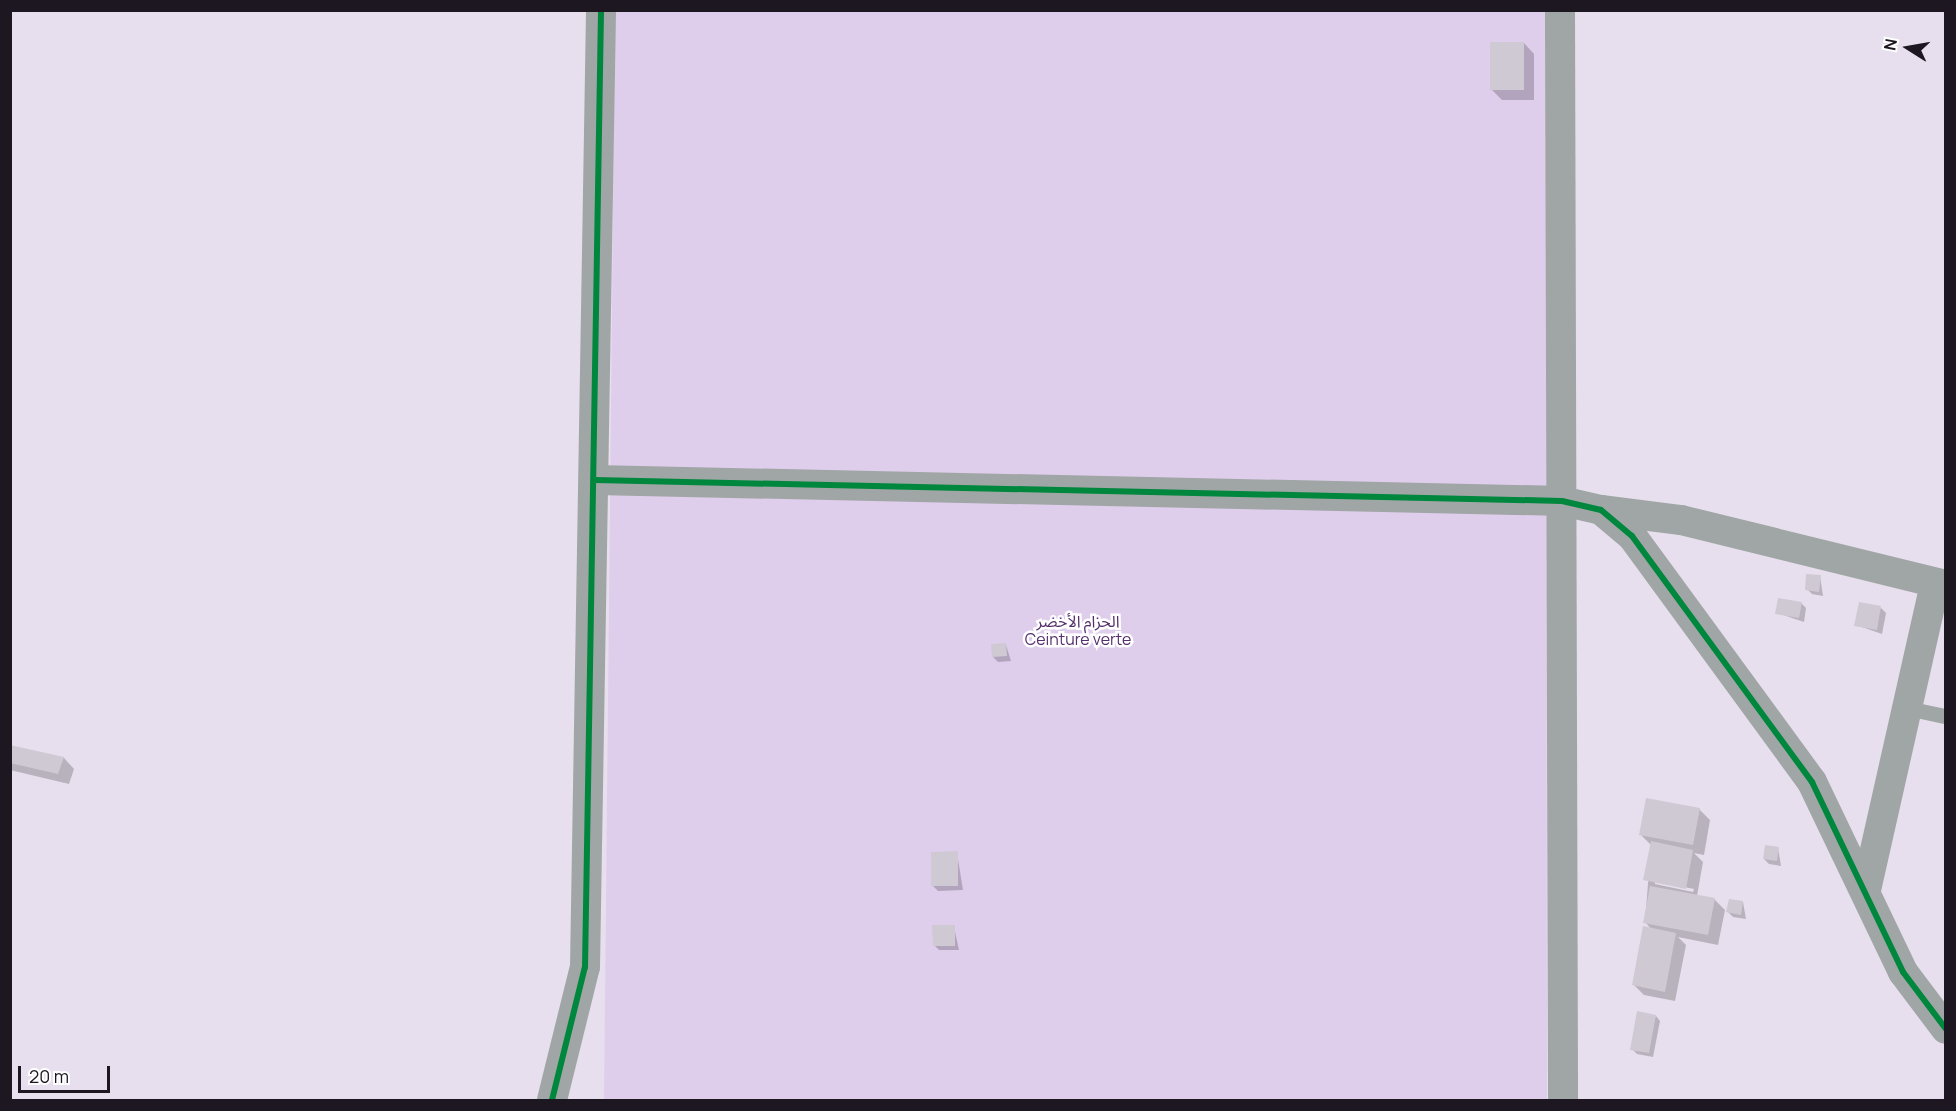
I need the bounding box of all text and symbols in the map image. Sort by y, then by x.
north arrow [1878,18,1938,78]
text: N [1878,37,1902,52]
park label: الحزام الأخضر Ceinture verte [1025,611,1131,649]
scale bar [21,1054,112,1092]
text: 20 m [29,1064,69,1088]

